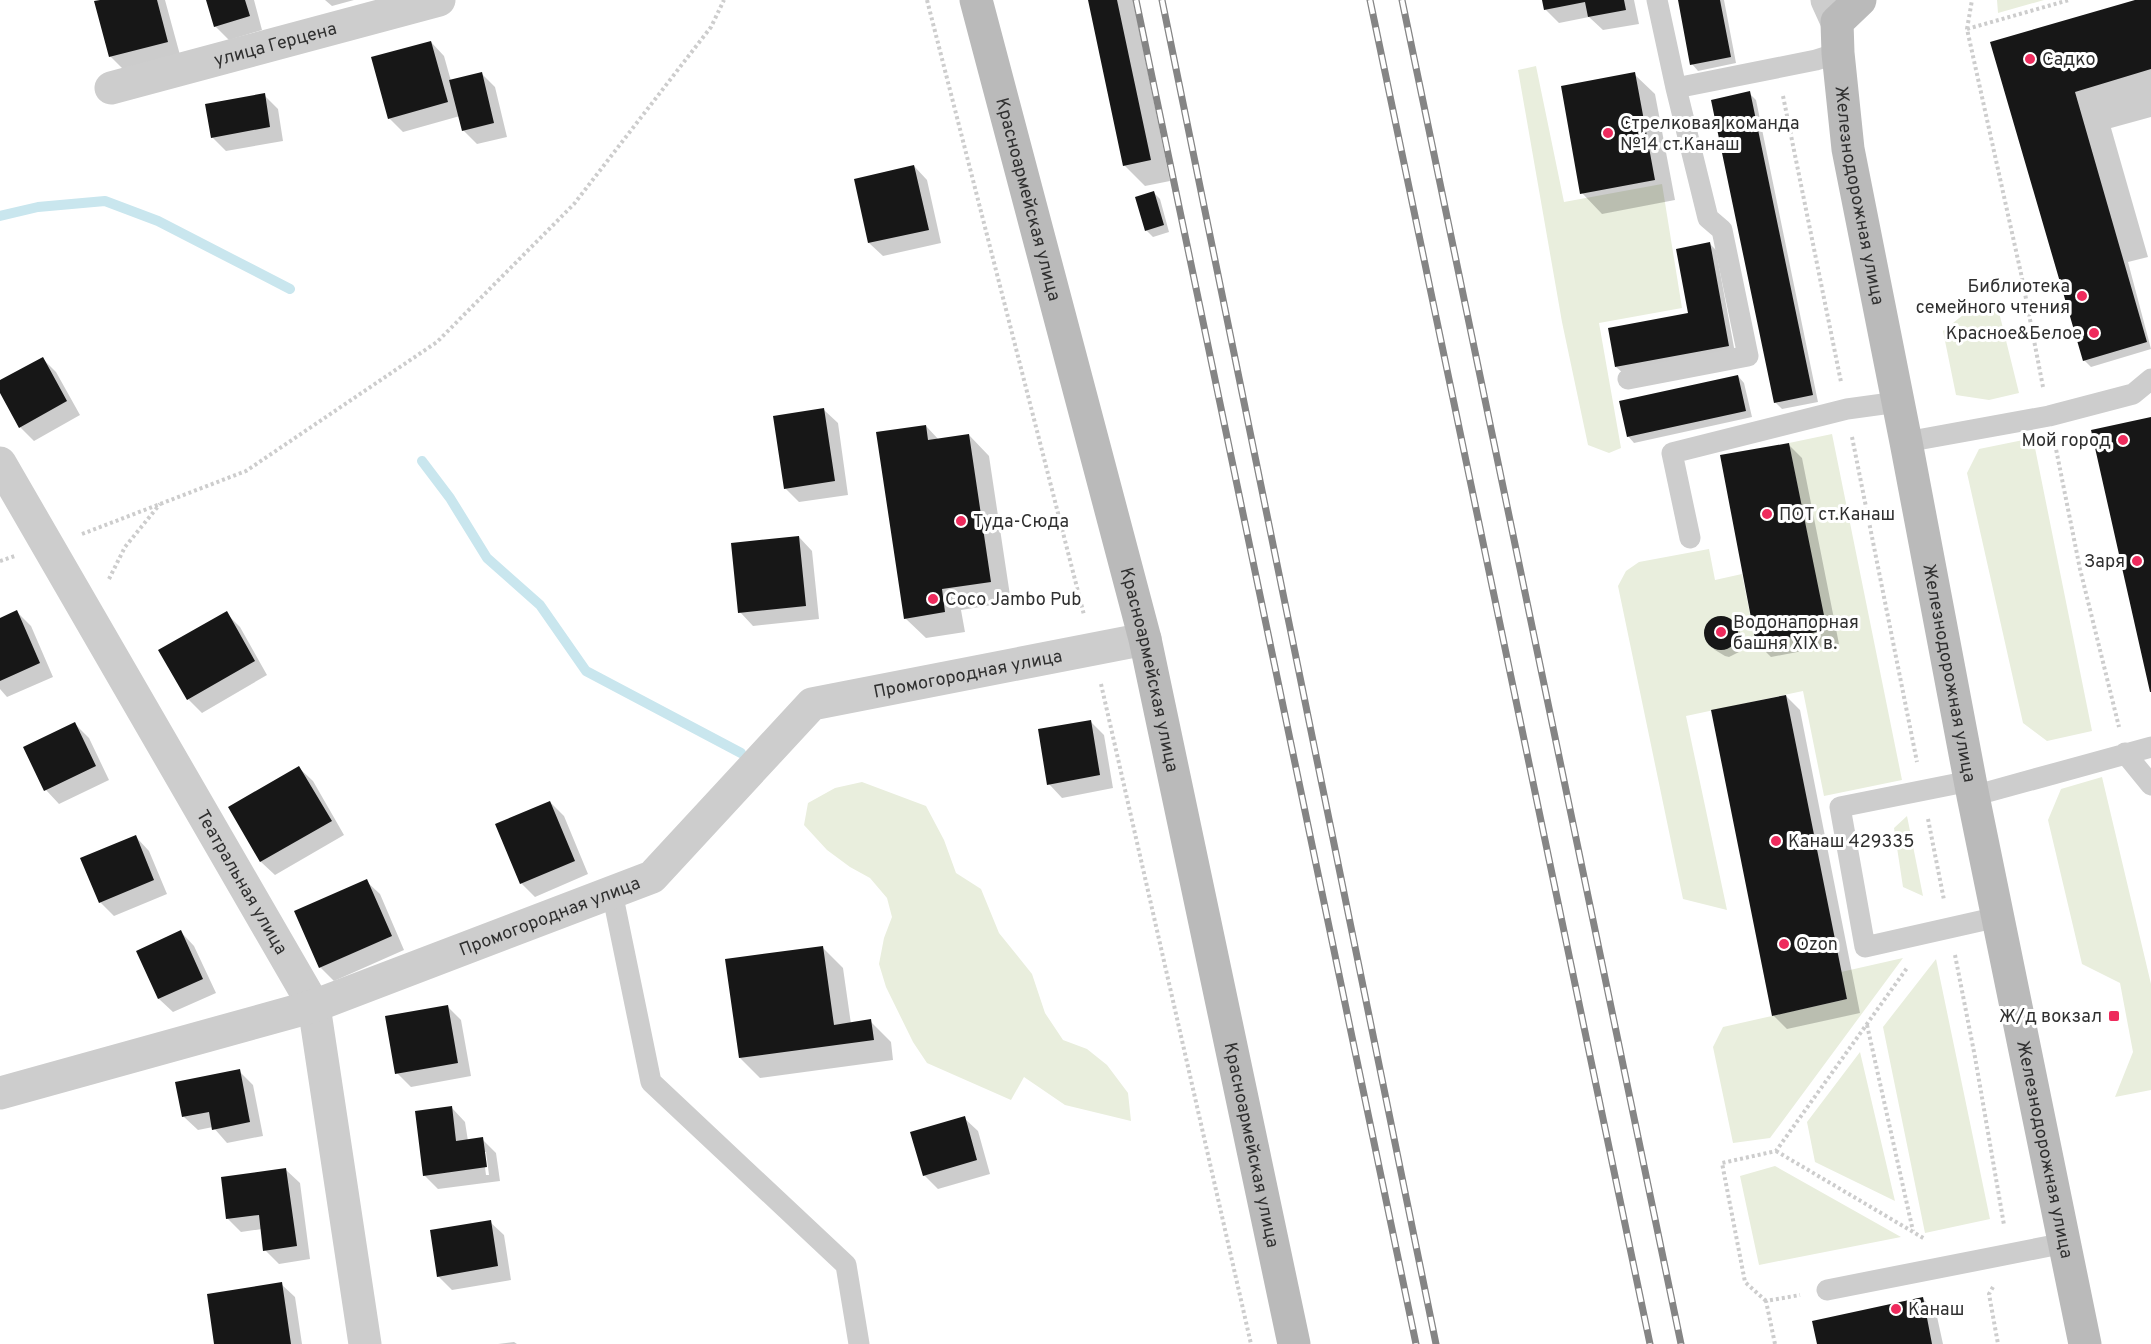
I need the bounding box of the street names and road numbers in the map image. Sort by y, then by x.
street label: улица Герцена [212,18,339,73]
street label: Железнодорожная улица [1829,85,1889,307]
street label: Красноармейская улица [989,95,1065,304]
street label: Железнодорожная улица [1916,562,1980,784]
street label: Красноармейская улица [1114,565,1183,774]
street label: Промогородная улица [872,645,1065,705]
street label: Театральная улица [190,806,292,959]
street label: Промогородная улица [456,873,644,962]
street label: Железнодорожная улица [2010,1039,2077,1261]
street label: Красноармейская улица [1218,1040,1283,1250]

